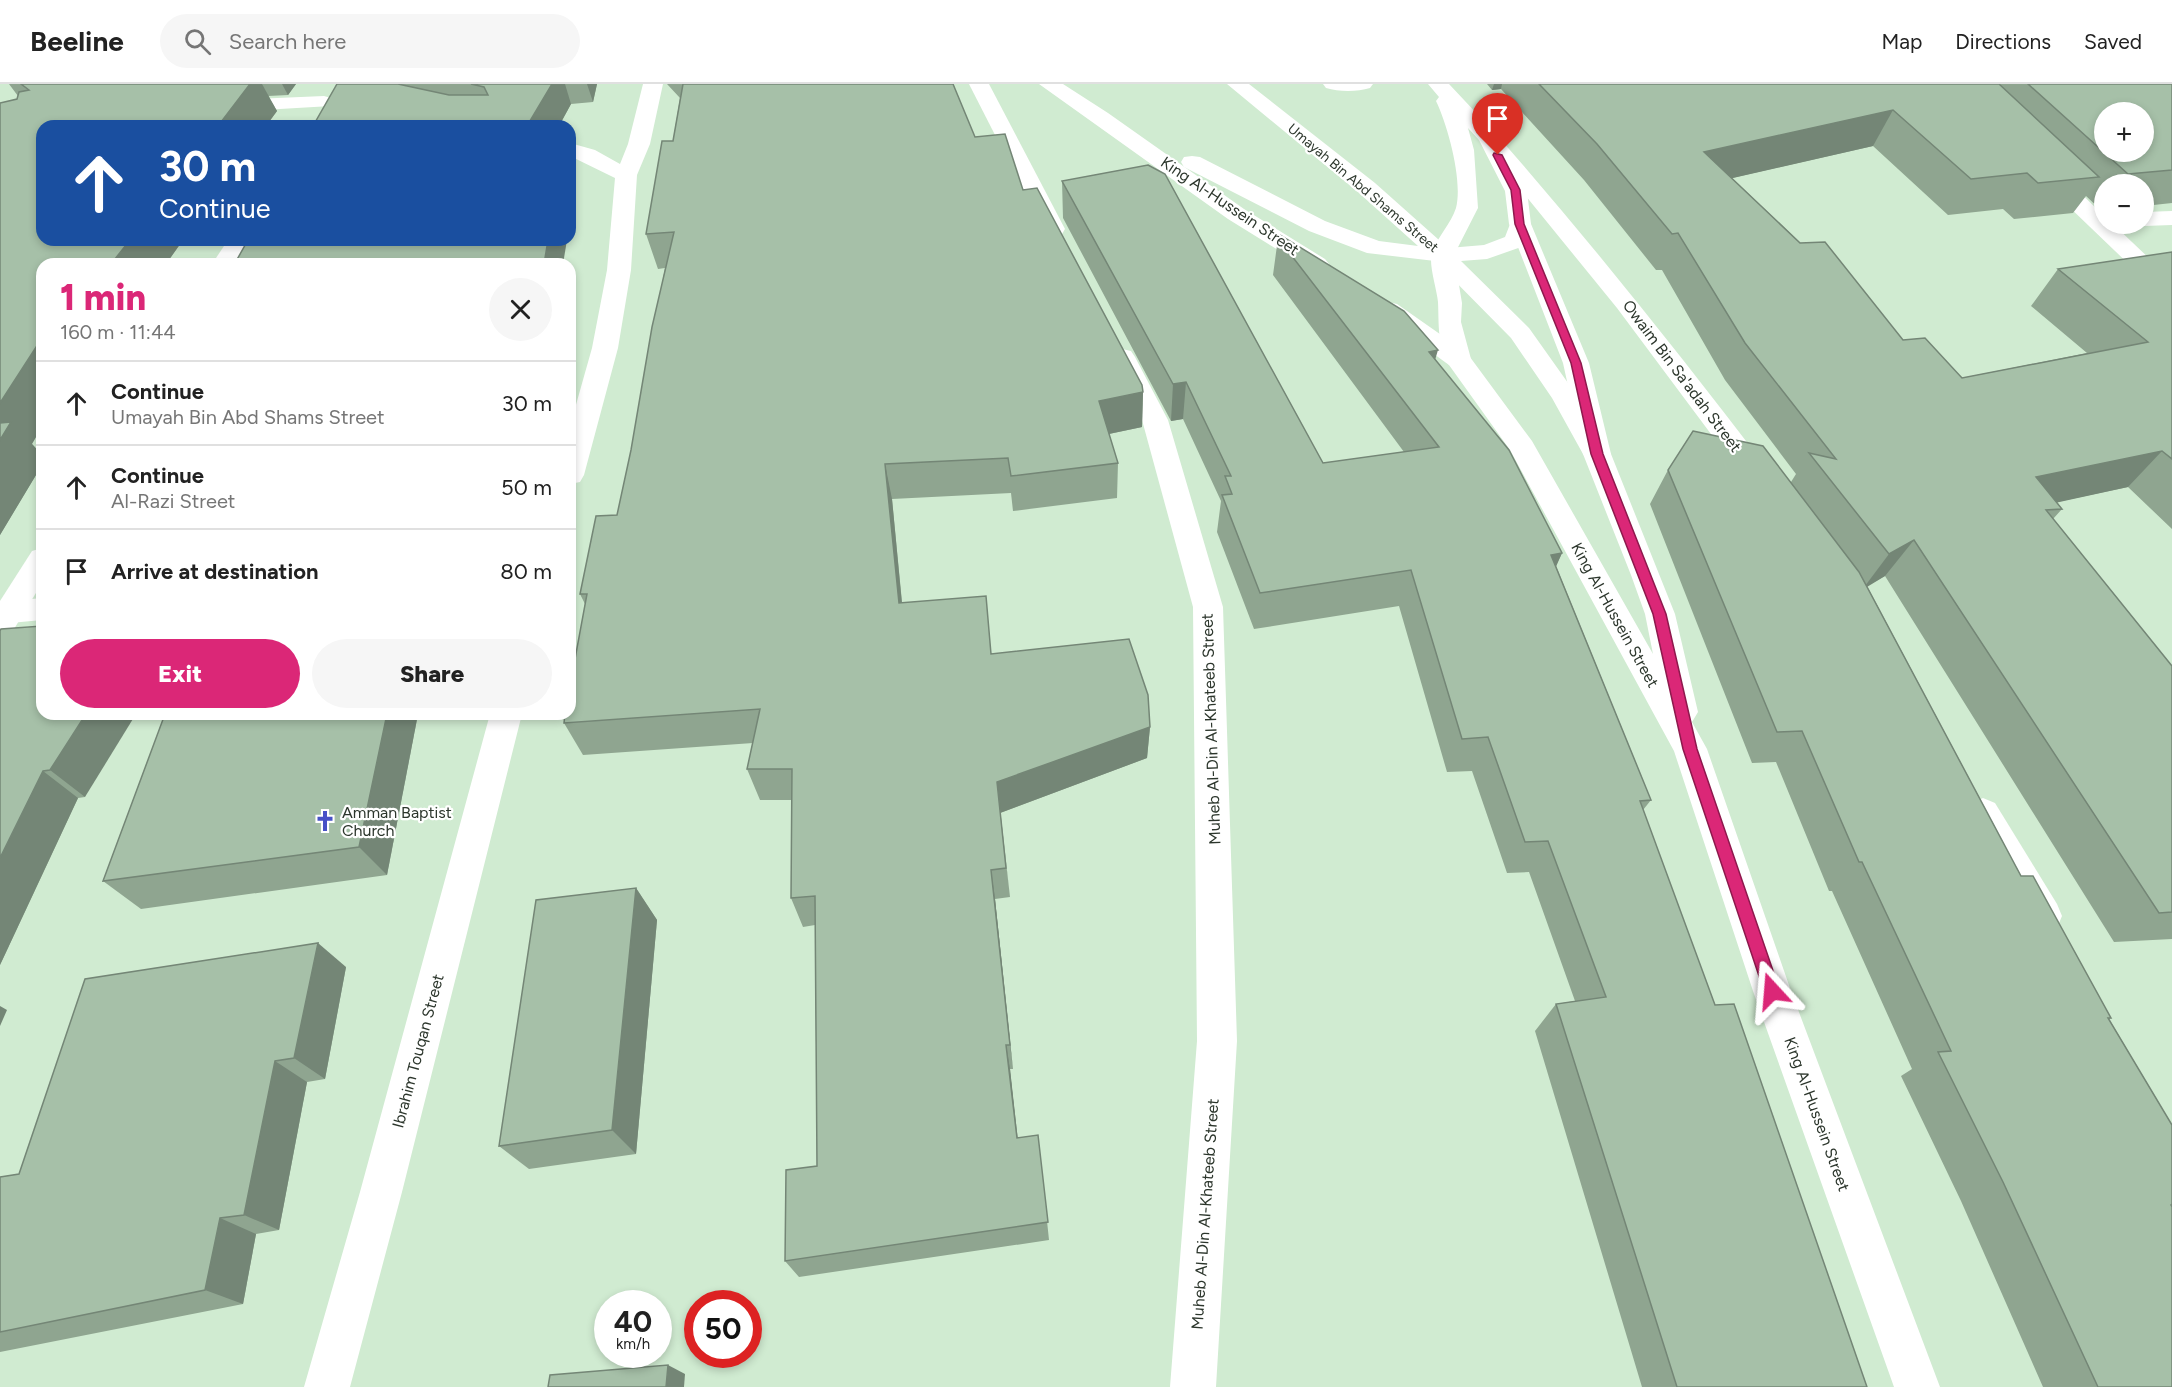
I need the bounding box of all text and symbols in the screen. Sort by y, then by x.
search box [160,14,580,68]
text: Beeline [30,24,124,58]
icon: search [181,25,214,58]
text: Search here [229,28,346,55]
text: Map [1881,29,1922,54]
text: Directions [1955,29,2051,54]
text: Saved [2084,29,2142,54]
pin [1472,93,1523,155]
icon: arrive [1481,102,1514,135]
map controls [2094,102,2154,234]
button: + [2094,102,2154,162]
street label: Umayah Bin Abd Shams Street [1284,120,1442,256]
text: 30 m [159,141,256,192]
icon: ahead [60,144,138,222]
street label: King Al-Hussein Street [1157,153,1303,259]
button: − [2094,174,2154,234]
text: Continue [159,192,271,225]
text: 1 min [60,276,146,319]
button: close [489,278,552,341]
street label: Owaim Bin Sa'adah Street [1619,296,1745,456]
text: 160 m · 11:44 [60,320,176,344]
text: Continue [111,378,204,405]
icon: ahead [60,387,93,420]
text: 30 m [502,390,552,417]
text: Umayah Bin Abd Shams Street [111,405,385,429]
text: Continue [111,462,204,489]
icon: ahead [60,471,93,504]
text: 50 m [501,474,552,501]
text: Al-Razi Street [111,489,235,513]
street label: King Al-Hussein Street [1567,539,1663,691]
icon: arrive [60,555,93,588]
text: Arrive at destination [111,558,319,585]
text: 80 m [500,558,552,585]
street label: Muheb Al-Din Al-Khateeb Street [1197,613,1225,845]
button: Exit [60,639,300,708]
button: Share [312,639,552,708]
place label: Amman Baptist Church [342,803,452,840]
church icon: Amman Baptist Church [313,809,337,833]
position arrow [1740,959,1804,1023]
street label: Ibrahim Touqan Street [388,972,448,1130]
street label: King Al-Hussein Street [1780,1034,1854,1194]
street label: Muheb Al-Din Al-Khateeb Street [1187,1098,1223,1330]
speed limit sign: 50 [684,1290,762,1368]
text: 40 [614,1303,652,1340]
text: km/h [616,1335,650,1353]

